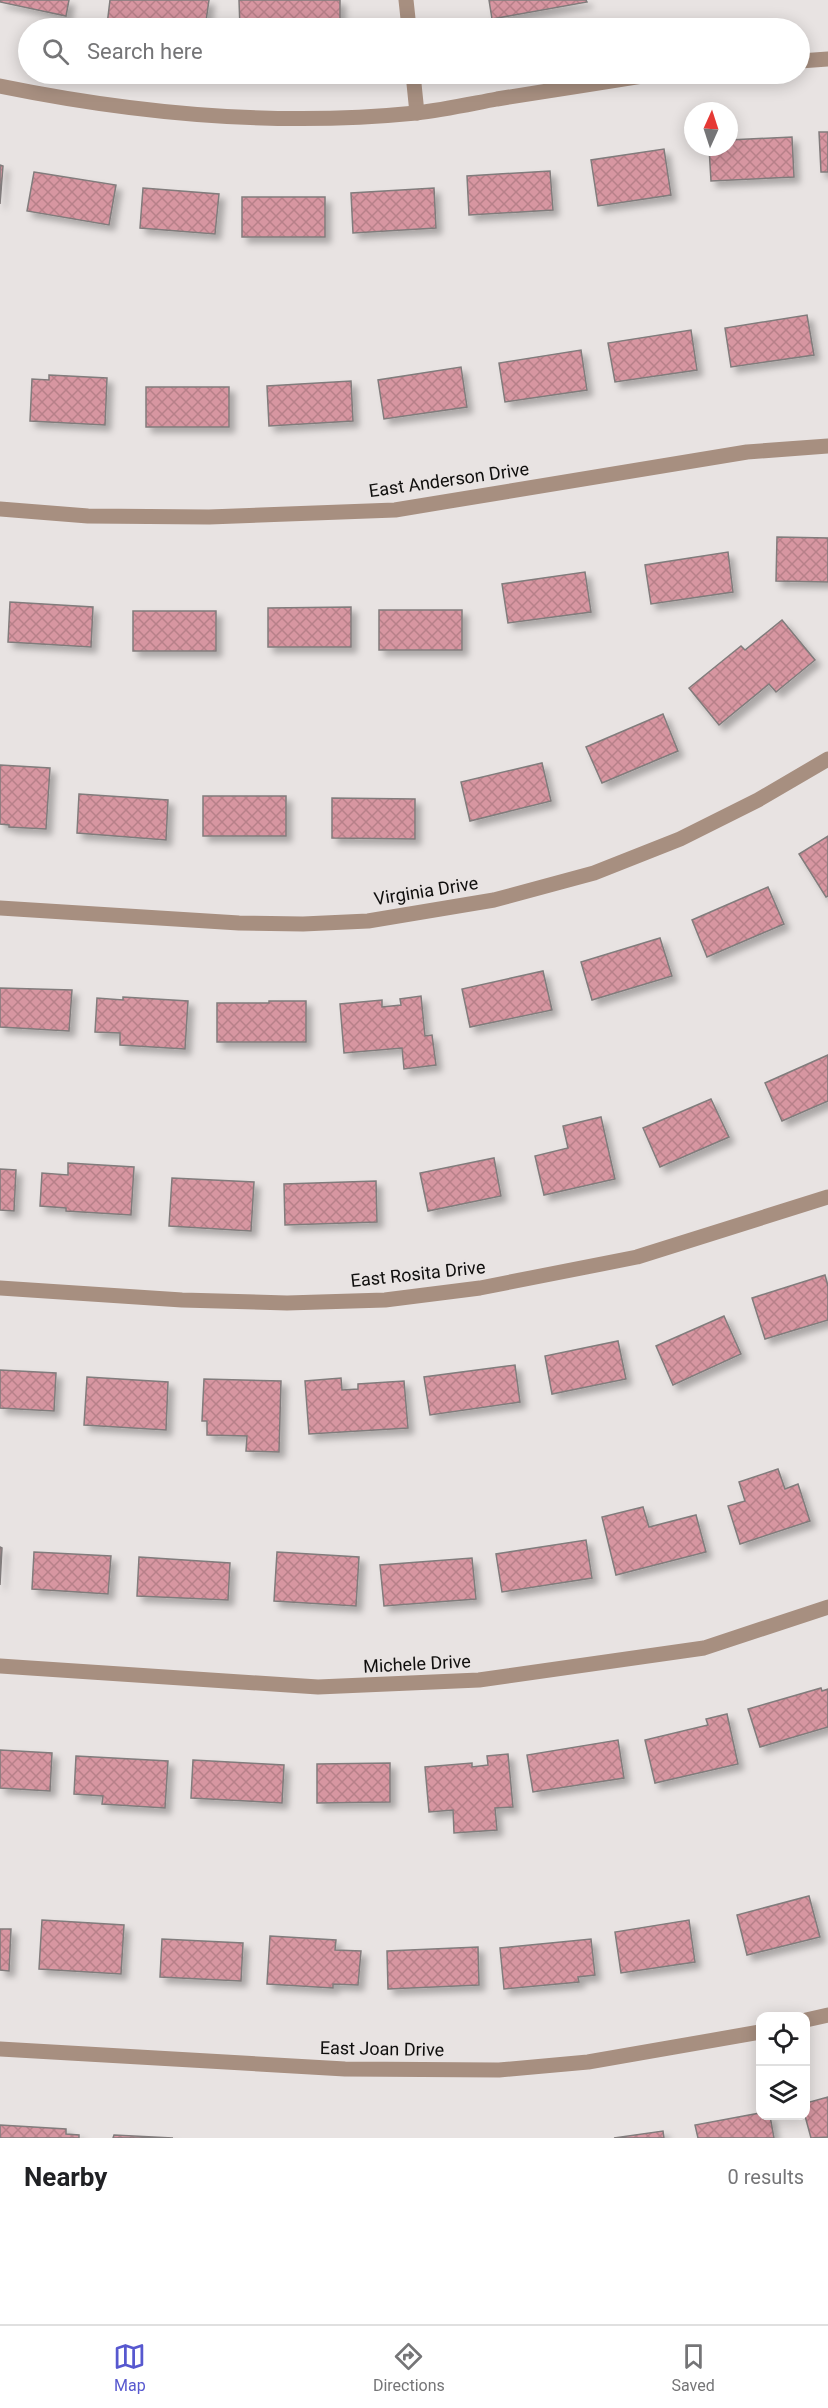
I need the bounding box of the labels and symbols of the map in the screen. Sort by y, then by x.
north arrow [684,102,738,156]
street label: East Anderson Drive [367,458,530,501]
street label: Virginia Drive [372,872,480,909]
street label: East Rosita Drive [350,1256,486,1291]
street label: Michele Drive [363,1650,471,1677]
street label: East Joan Drive [320,2037,444,2060]

